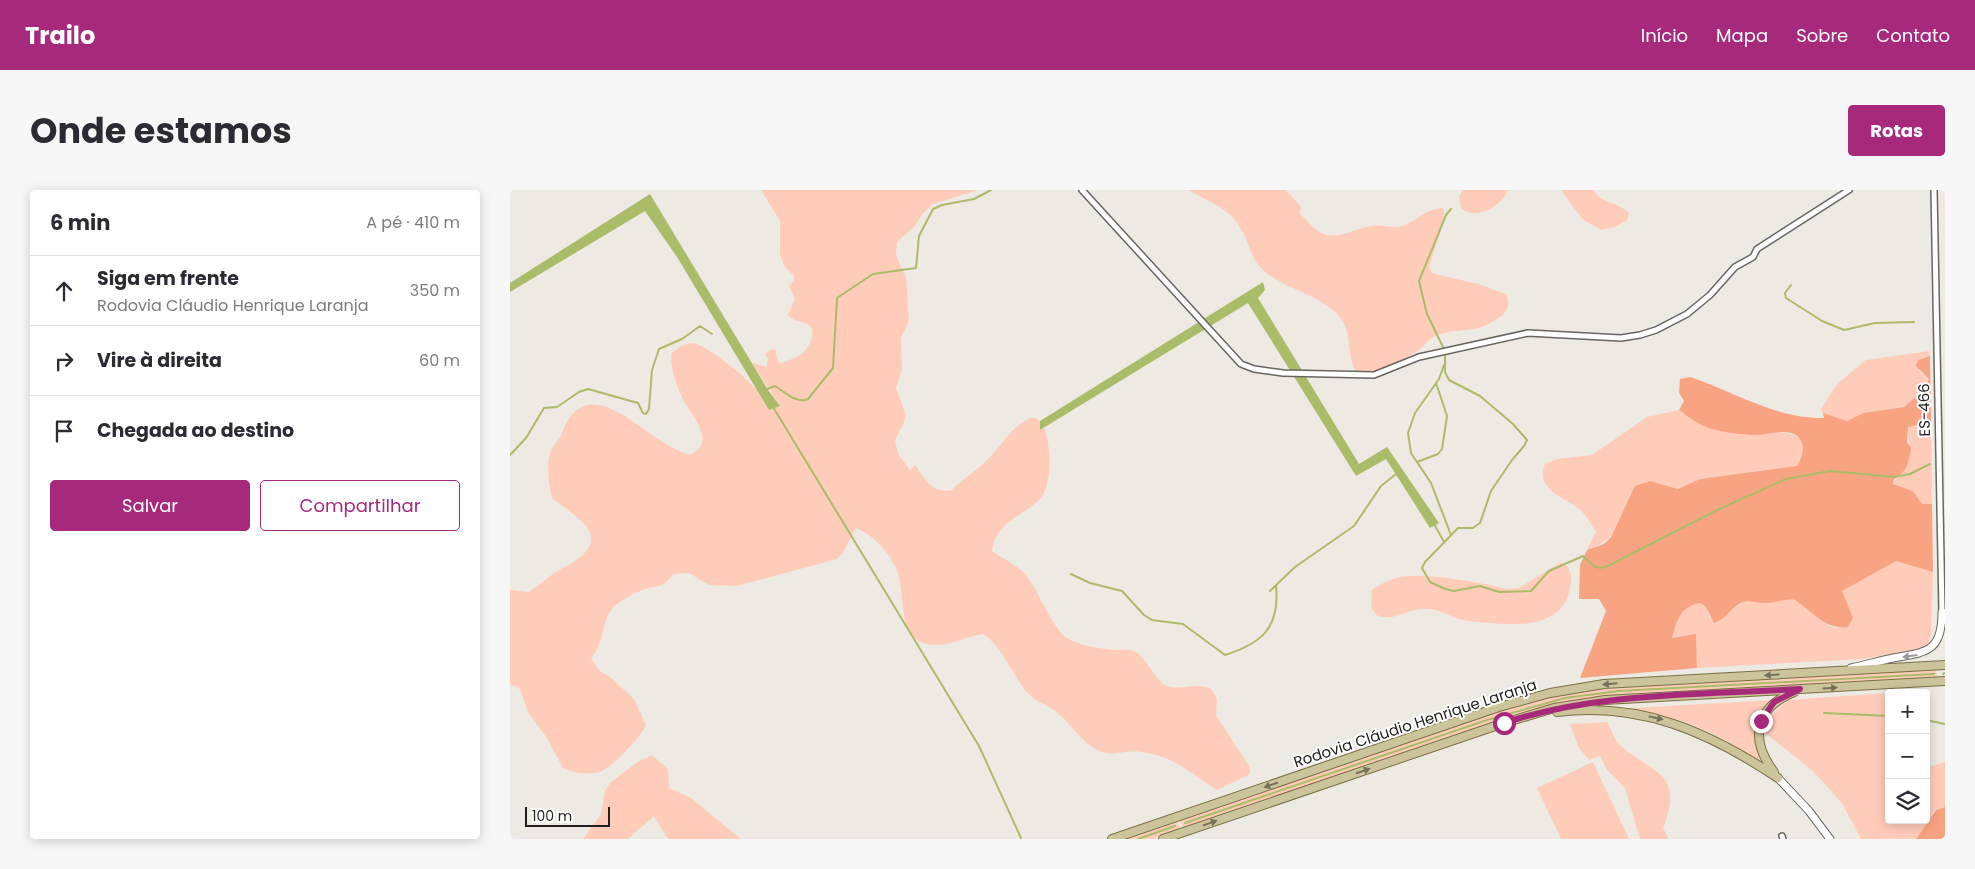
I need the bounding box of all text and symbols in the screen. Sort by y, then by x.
text: Trailo [25,19,95,52]
text: Início [1641,23,1688,48]
text: Mapa [1716,23,1768,48]
text: Sobre [1796,23,1848,48]
text: Contato [1876,23,1950,48]
button: Rotas [1848,105,1945,156]
text: Onde estamos [30,106,292,155]
text: 6 min [50,208,110,237]
text: A pé · 410 m [366,211,460,234]
text: Siga em frente [97,265,239,292]
icon: ahead [50,277,78,305]
text: 350 m [410,279,460,302]
text: Rodovia Cláudio Henrique Laranja [97,294,369,317]
icon: right [50,347,78,375]
text: Vire à direita [97,347,222,374]
text: 60 m [419,349,460,372]
street label: ES-466 [1913,383,1935,437]
icon: arrive [50,417,78,445]
text: Chegada ao destino [97,417,294,444]
button: Salvar [50,480,250,531]
button: Compartilhar [260,480,460,531]
one-way arrow [1901,652,1917,660]
one-way arrow [1764,671,1780,679]
street label: Rodovia Cláudio Henrique Laranja [1291,674,1539,772]
one-way arrow [1602,680,1618,688]
one-way arrow [1822,683,1838,691]
map controls [1885,689,1930,824]
button: + [1885,689,1930,734]
route end [1750,710,1773,733]
route start [1493,712,1516,735]
one-way arrow [1648,714,1663,722]
button: − [1885,734,1930,779]
one-way arrow [1356,767,1371,774]
button: layers [1885,779,1930,824]
one-way arrow [1263,782,1278,789]
scale bar [525,804,610,827]
text: 100 m [532,806,572,826]
one-way arrow [1202,819,1217,826]

